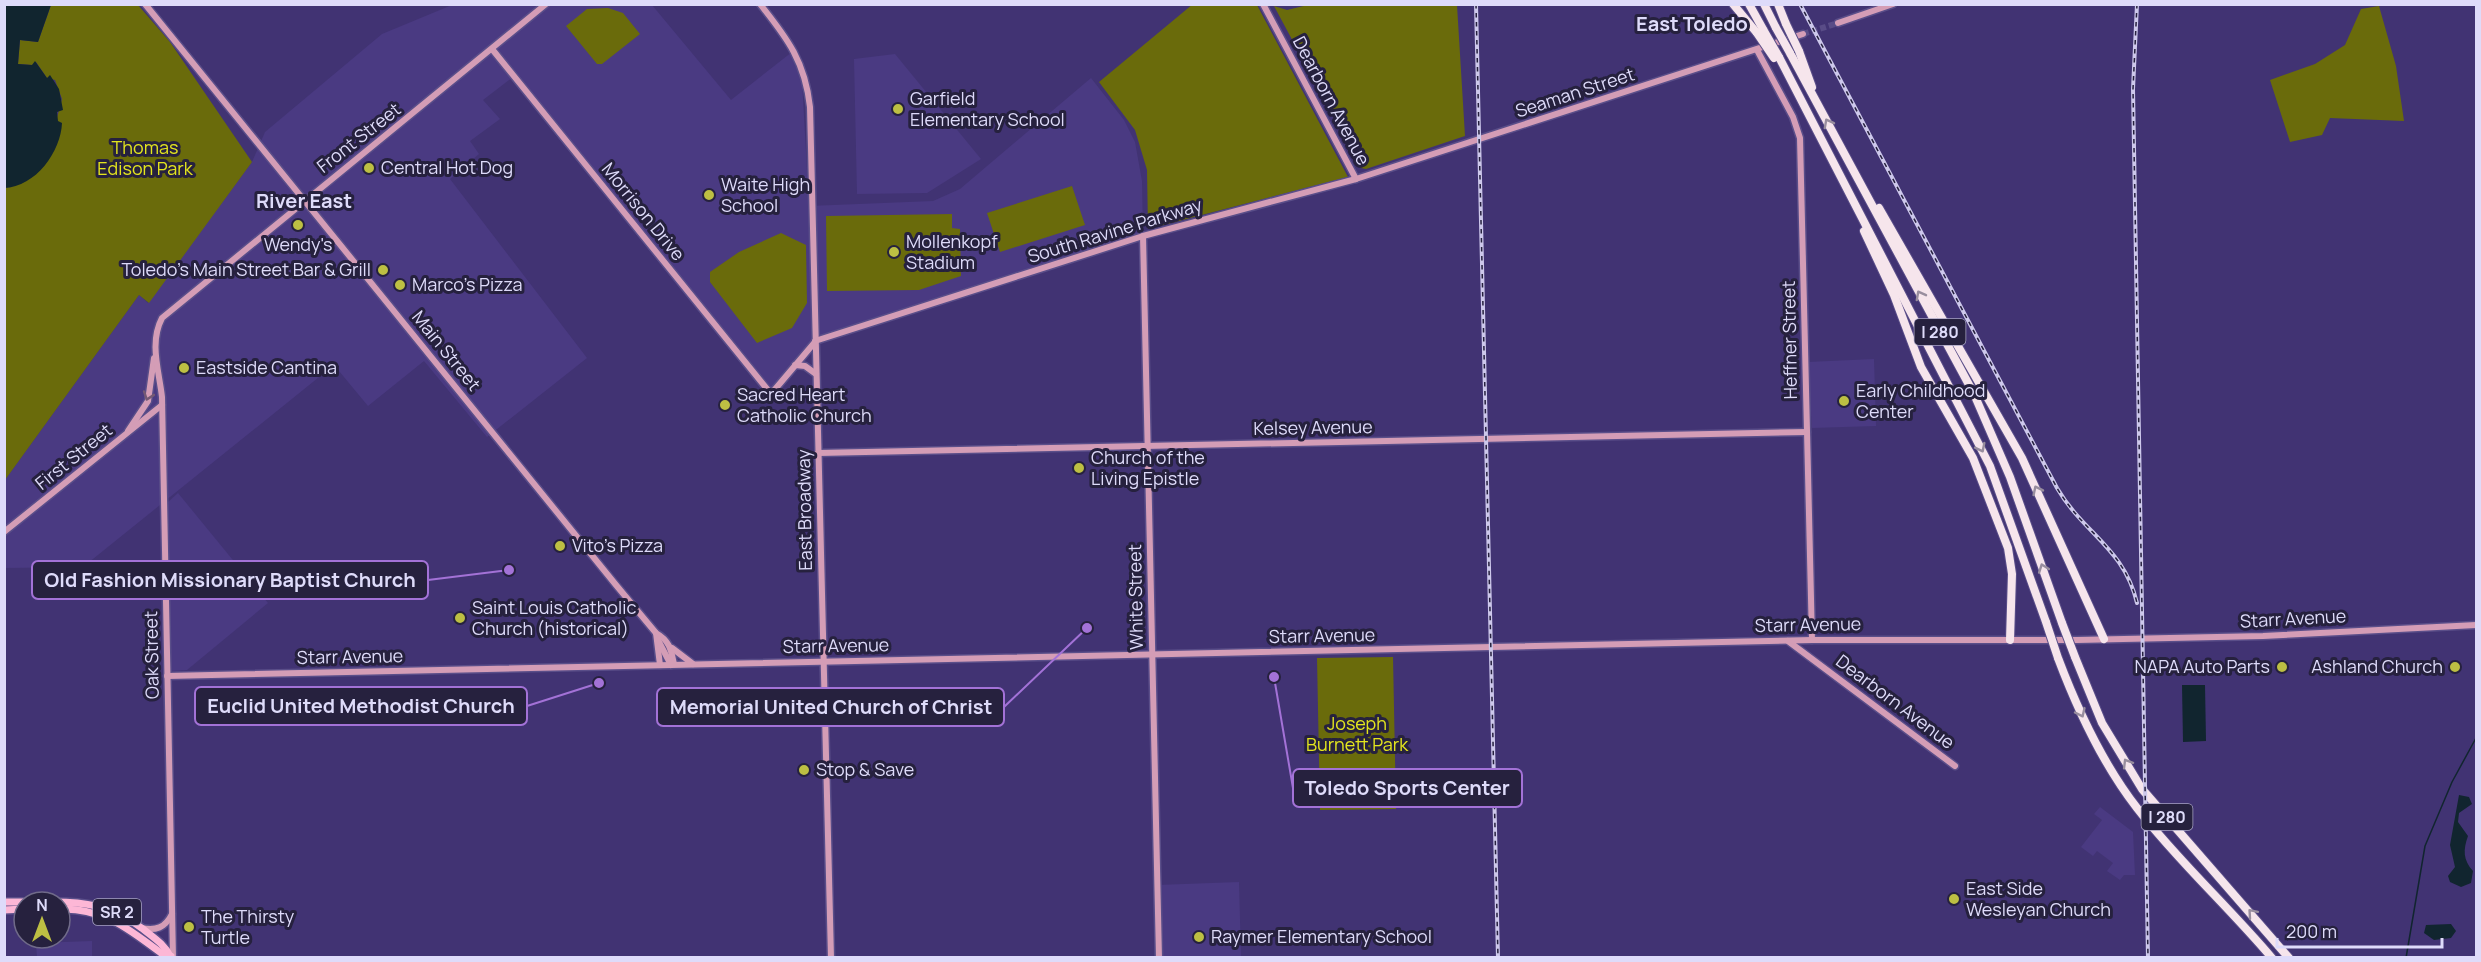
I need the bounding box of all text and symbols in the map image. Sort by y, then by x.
district label: East Toledo [1636,10,1748,37]
street label: Dearborn Avenue [1288,32,1376,169]
street label: Seaman Street [1512,61,1637,123]
place label: Garfield Elementary School [910,86,1065,131]
street label: Front Street [311,97,405,178]
marker: Garfield Elementary School [891,102,905,116]
one-way arrow [1824,119,1835,129]
park label: Thomas Edison Park [97,135,194,180]
place label: Central Hot Dog [381,155,513,179]
street label: Morrison Drive [597,157,691,265]
marker: Central Hot Dog [362,161,376,175]
place label: Waite High School [721,172,810,217]
district label: River East [256,187,352,214]
marker: Waite High School [702,188,716,202]
street label: South Ravine Parkway [1025,192,1205,268]
marker: Wendy's [291,218,305,232]
place label: Mollenkopf Stadium [906,229,998,274]
place label: Wendy's [264,232,332,256]
marker: Mollenkopf Stadium [887,245,901,259]
place label: Toledo's Main Street Bar & Grill [121,257,371,281]
marker: Toledo's Main Street Bar & Grill [376,263,390,277]
place label: Marco's Pizza [412,272,523,296]
marker: Marco's Pizza [393,278,407,292]
street label: Heffner Street [1776,280,1802,400]
one-way arrow [1916,291,1927,301]
street label: Main Street [407,305,486,395]
road number: I 280 [1914,319,1966,345]
place label: Eastside Cantina [196,355,337,379]
marker: Eastside Cantina [177,361,191,375]
place label: Early Childhood Center [1856,378,1985,423]
place label: Sacred Heart Catholic Church [737,382,872,427]
one-way arrow [143,391,155,401]
marker: Early Childhood Center [1837,394,1851,408]
marker: Sacred Heart Catholic Church [718,398,732,412]
street label: Kelsey Avenue [1253,414,1373,440]
street label: First Street [30,418,117,495]
one-way arrow [1974,442,1985,453]
place label: Church of the Living Epistle [1091,445,1205,490]
street label: East Broadway [791,449,817,571]
marker: Church of the Living Epistle [1072,461,1086,475]
one-way arrow [2033,486,2045,497]
place label: Vito's Pizza [572,533,663,557]
marker: Vito's Pizza [553,539,567,553]
street label: White Street [1122,544,1148,650]
callout: Old Fashion Missionary Baptist Church [32,561,428,599]
one-way arrow [2037,563,2050,574]
text: Old Fashion Missionary Baptist Church [44,566,416,593]
place label: Saint Louis Catholic Church (historical) [472,595,636,640]
street label: Starr Avenue [2239,603,2347,633]
street label: Oak Street [138,611,164,699]
marker: Saint Louis Catholic Church (historical) [453,611,467,625]
street label: Starr Avenue [1755,611,1861,637]
street label: Starr Avenue [1269,622,1375,648]
street label: Starr Avenue [783,632,889,658]
street label: Starr Avenue [297,643,403,669]
street label: Dearborn Avenue [1831,649,1960,754]
place label: NAPA Auto Parts [2135,654,2270,678]
place label: Ashland Church [2311,654,2443,678]
marker: NAPA Auto Parts [2275,660,2289,674]
marker: Ashland Church [2448,660,2462,674]
callout: Euclid United Methodist Church [195,687,527,725]
callout: Memorial United Church of Christ [657,688,1004,726]
text: Euclid United Methodist Church [207,692,515,719]
text: Memorial United Church of Christ [670,693,992,720]
one-way arrow [2073,706,2085,717]
park label: Joseph Burnett Park [1306,711,1409,756]
place label: Stop & Save [816,757,914,781]
one-way arrow [2122,759,2134,769]
marker: Stop & Save [797,763,811,777]
callout: Toledo Sports Center [1293,769,1522,807]
text: Toledo Sports Center [1304,774,1510,801]
road number: I 280 [2142,804,2192,830]
place label: East Side Wesleyan Church [1966,876,2111,921]
north arrow [12,890,72,950]
marker: East Side Wesleyan Church [1947,892,1961,906]
text: N [36,894,48,916]
road number: SR 2 [93,899,141,925]
place label: The Thirsty Turtle [201,904,295,949]
one-way arrow [2248,909,2259,920]
scale bar [2277,911,2442,949]
text: 200 m [2286,919,2337,943]
marker: The Thirsty Turtle [182,920,196,934]
place label: Raymer Elementary School [1211,924,1432,948]
marker: Raymer Elementary School [1192,930,1206,944]

